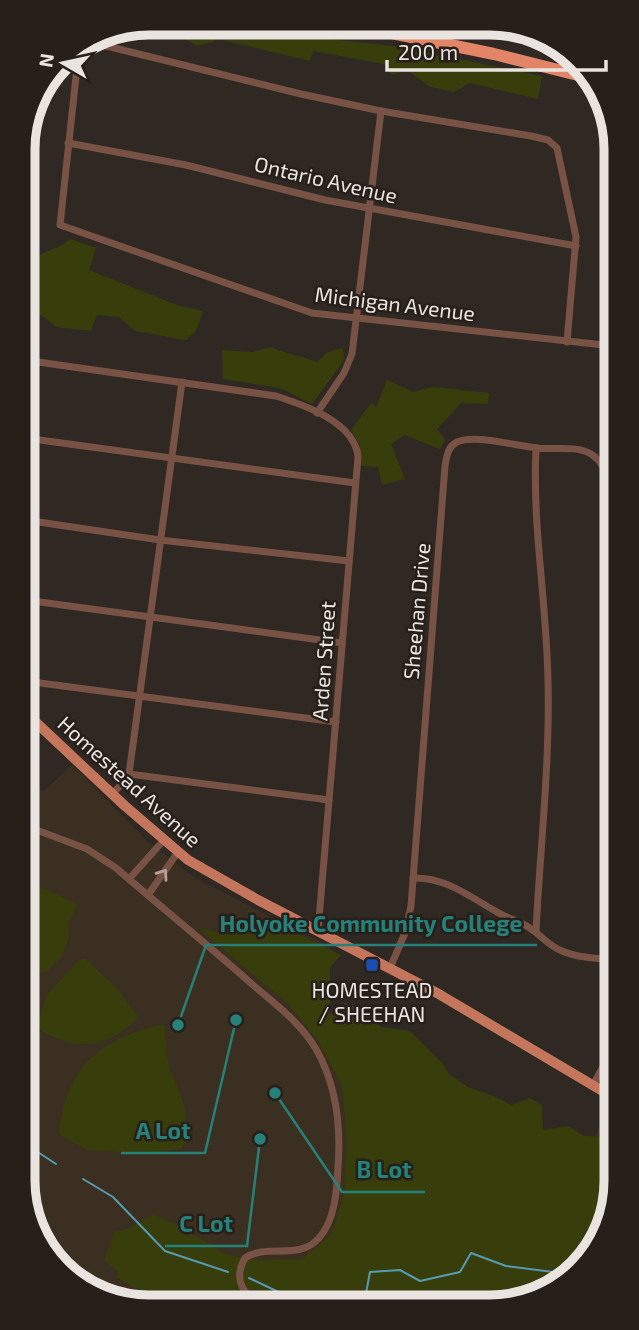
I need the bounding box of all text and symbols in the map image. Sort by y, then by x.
north arrow [28,28,98,98]
scale bar [387,28,606,72]
text: 200 m [398,39,458,64]
text: N [33,52,58,69]
street label: Ontario Avenue [252,150,400,208]
street label: Michigan Avenue [313,281,477,325]
street label: Sheehan Drive [398,542,434,680]
street label: Arden Street [306,600,340,722]
street label: Homestead Avenue [53,710,207,852]
one-way arrow [155,869,167,882]
callout: Holyoke Community College [206,901,537,945]
text: Holyoke Community College [220,909,522,937]
marker: HOMESTEAD / SHEEHAN [364,957,380,973]
place label: HOMESTEAD / SHEEHAN [312,977,432,1026]
callout: A Lot [121,1109,205,1153]
text: A Lot [136,1116,190,1144]
callout: B Lot [342,1148,425,1192]
text: B Lot [357,1155,411,1183]
callout: C Lot [165,1202,247,1246]
text: C Lot [179,1209,233,1237]

